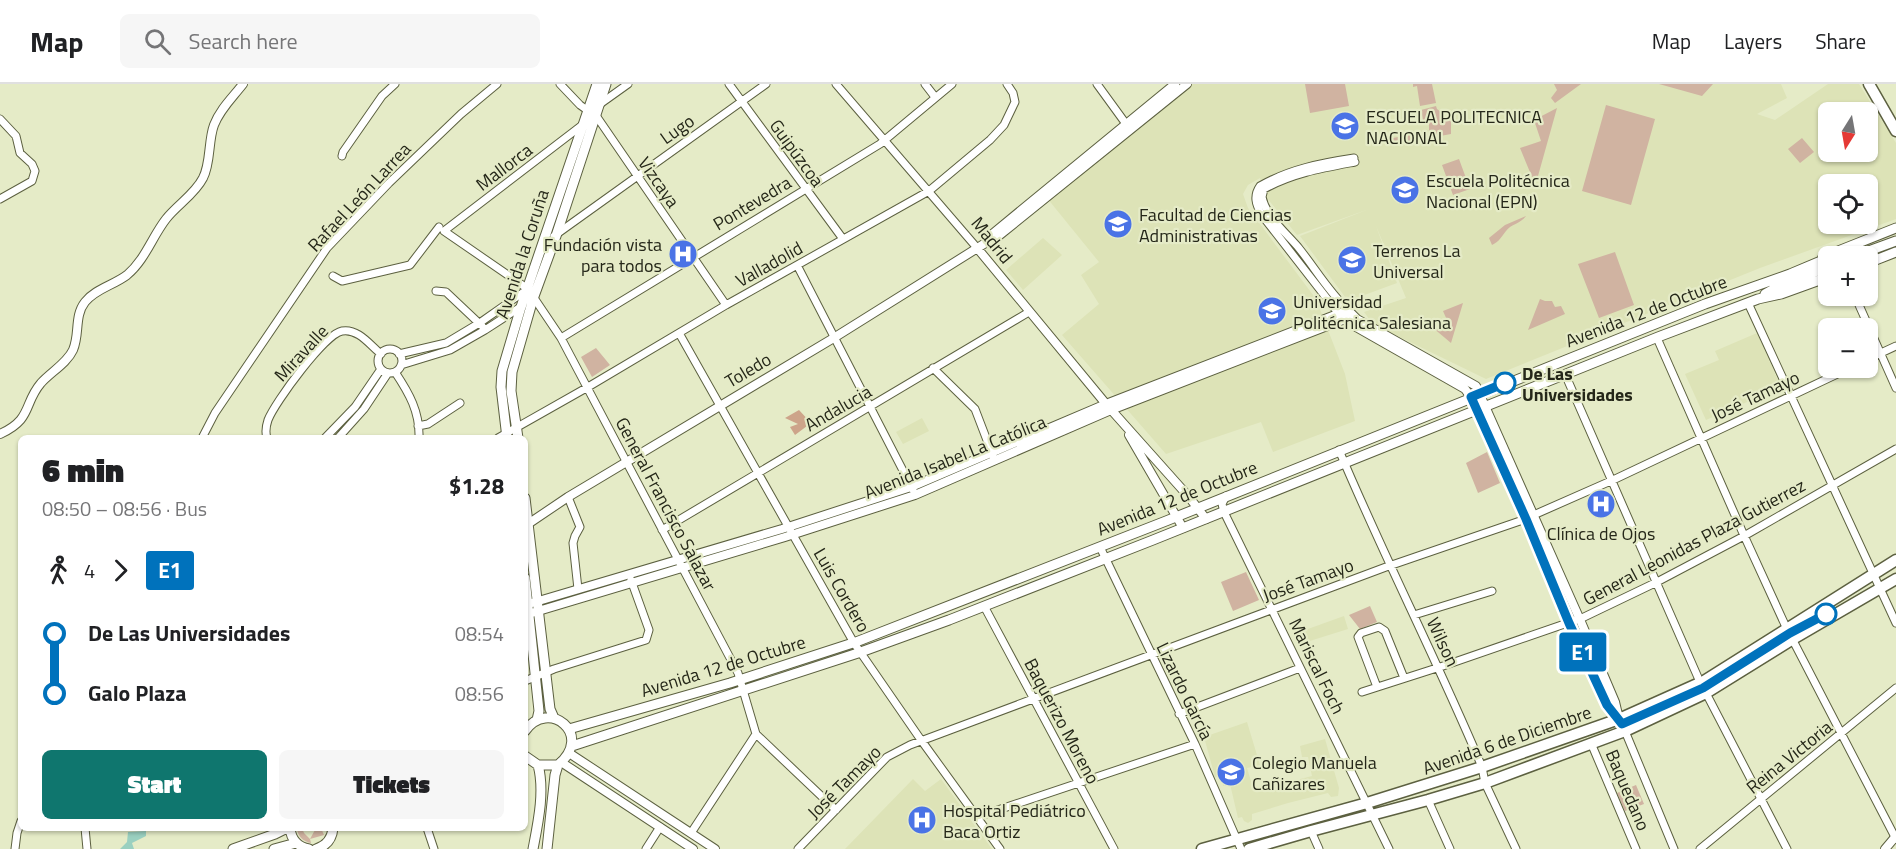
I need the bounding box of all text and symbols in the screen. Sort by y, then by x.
search box [120,14,540,68]
text: Map [30,20,84,63]
text: Search here [189,24,298,58]
icon: search [141,25,174,58]
text: Map [1652,25,1691,57]
text: Layers [1724,25,1782,57]
text: Share [1815,25,1866,57]
north arrow [1818,102,1878,162]
map controls [1818,102,1878,378]
place label: ESCUELA POLITECNICA NACIONAL [1366,103,1542,151]
street label: Lugo [654,107,700,151]
school or university icon: ESCUELA POLITECNICA NACIONAL [1329,110,1361,142]
street label: Guipúzcoa [763,114,831,192]
street label: Rafael León Larrea [301,136,417,258]
street label: Mallorca [470,137,538,197]
street label: Vizcaya [632,151,686,213]
place label: Escuela Politécnica Nacional (EPN) [1426,167,1570,215]
street label: Pontevedra [708,169,796,237]
school or university icon: Escuela Politécnica Nacional (EPN) [1389,174,1421,206]
button: locate [1818,174,1878,234]
street label: Avenida la Coruña [488,186,556,322]
place label: Facultad de Ciencias Administrativas [1139,201,1292,249]
school or university icon: Facultad de Ciencias Administrativas [1102,208,1134,240]
street label: Madrid [965,211,1019,269]
place label: Fundación vista para todos [544,231,662,279]
street label: Valladolid [731,234,807,294]
place label: Terrenos La Universal [1373,237,1460,285]
hospital icon: Fundación vista para todos [667,238,699,270]
school or university icon: Terrenos La Universal [1336,244,1368,276]
button: + [1818,246,1878,306]
street label: Avenida 12 de Octubre [1561,268,1731,354]
place label: Universidad Politécnica Salesiana [1293,288,1451,336]
school or university icon: Universidad Politécnica Salesiana [1256,295,1288,327]
button: − [1818,318,1878,378]
street label: Miravalle [268,319,334,387]
street label: Toledo [720,346,776,394]
place label: De Las Universidades [1522,360,1633,408]
street label: José Tamayo [1706,364,1804,428]
marker: De Las Universidades [1494,372,1516,394]
street label: Andalucia [799,378,877,438]
street label: Avenida Isabel La Católica [860,408,1050,506]
street label: General Francisco Salazar [609,412,723,596]
text: 6 min [42,445,124,495]
street label: Avenida 12 de Octubre [1093,453,1261,543]
text: $1.28 [449,469,504,503]
street label: General Leonidas Plaza Gutierrez [1578,472,1810,612]
hospital icon: Clínica de Ojos [1585,488,1617,520]
text: 08:50 – 08:56 · Bus [42,493,207,524]
place label: Clínica de Ojos [1547,520,1655,547]
street label: Luis Cordero [807,543,877,637]
street label: José Tamayo [1259,551,1357,609]
icon: walk [42,554,75,587]
icon: forward [104,554,137,587]
text: E1 [158,554,182,586]
text: 4 [84,555,95,586]
unlabelled marker [1815,603,1837,625]
street label: Mariscal Foch [1282,613,1352,719]
street label: Wilson [1420,613,1466,671]
text: De Las Universidades [88,616,290,650]
text: 08:54 [455,618,504,649]
street label: Avenida 12 de Octubre [637,628,809,704]
line badge: E1 [1556,632,1610,672]
text: E1 [1571,636,1595,668]
street label: Lizardo García [1150,638,1220,744]
street label: Baquerizo Moreno [1017,653,1107,789]
text: Galo Plaza [88,676,187,710]
text: 08:56 [455,678,504,709]
street label: Avenida 6 de Diciembre [1419,698,1595,782]
street label: Reina Victoria [1740,714,1838,800]
street label: José Tamayo [801,739,887,825]
street label: Baquedano [1599,745,1657,835]
place label: Colegio Manuela Cañizares [1252,749,1377,797]
button: Start [42,750,267,819]
button: Tickets [279,750,504,819]
school or university icon: Colegio Manuela Cañizares [1215,756,1247,788]
place label: Hospital Pediátrico Baca Ortiz [943,797,1086,845]
hospital icon: Hospital Pediátrico Baca Ortiz [906,804,938,836]

